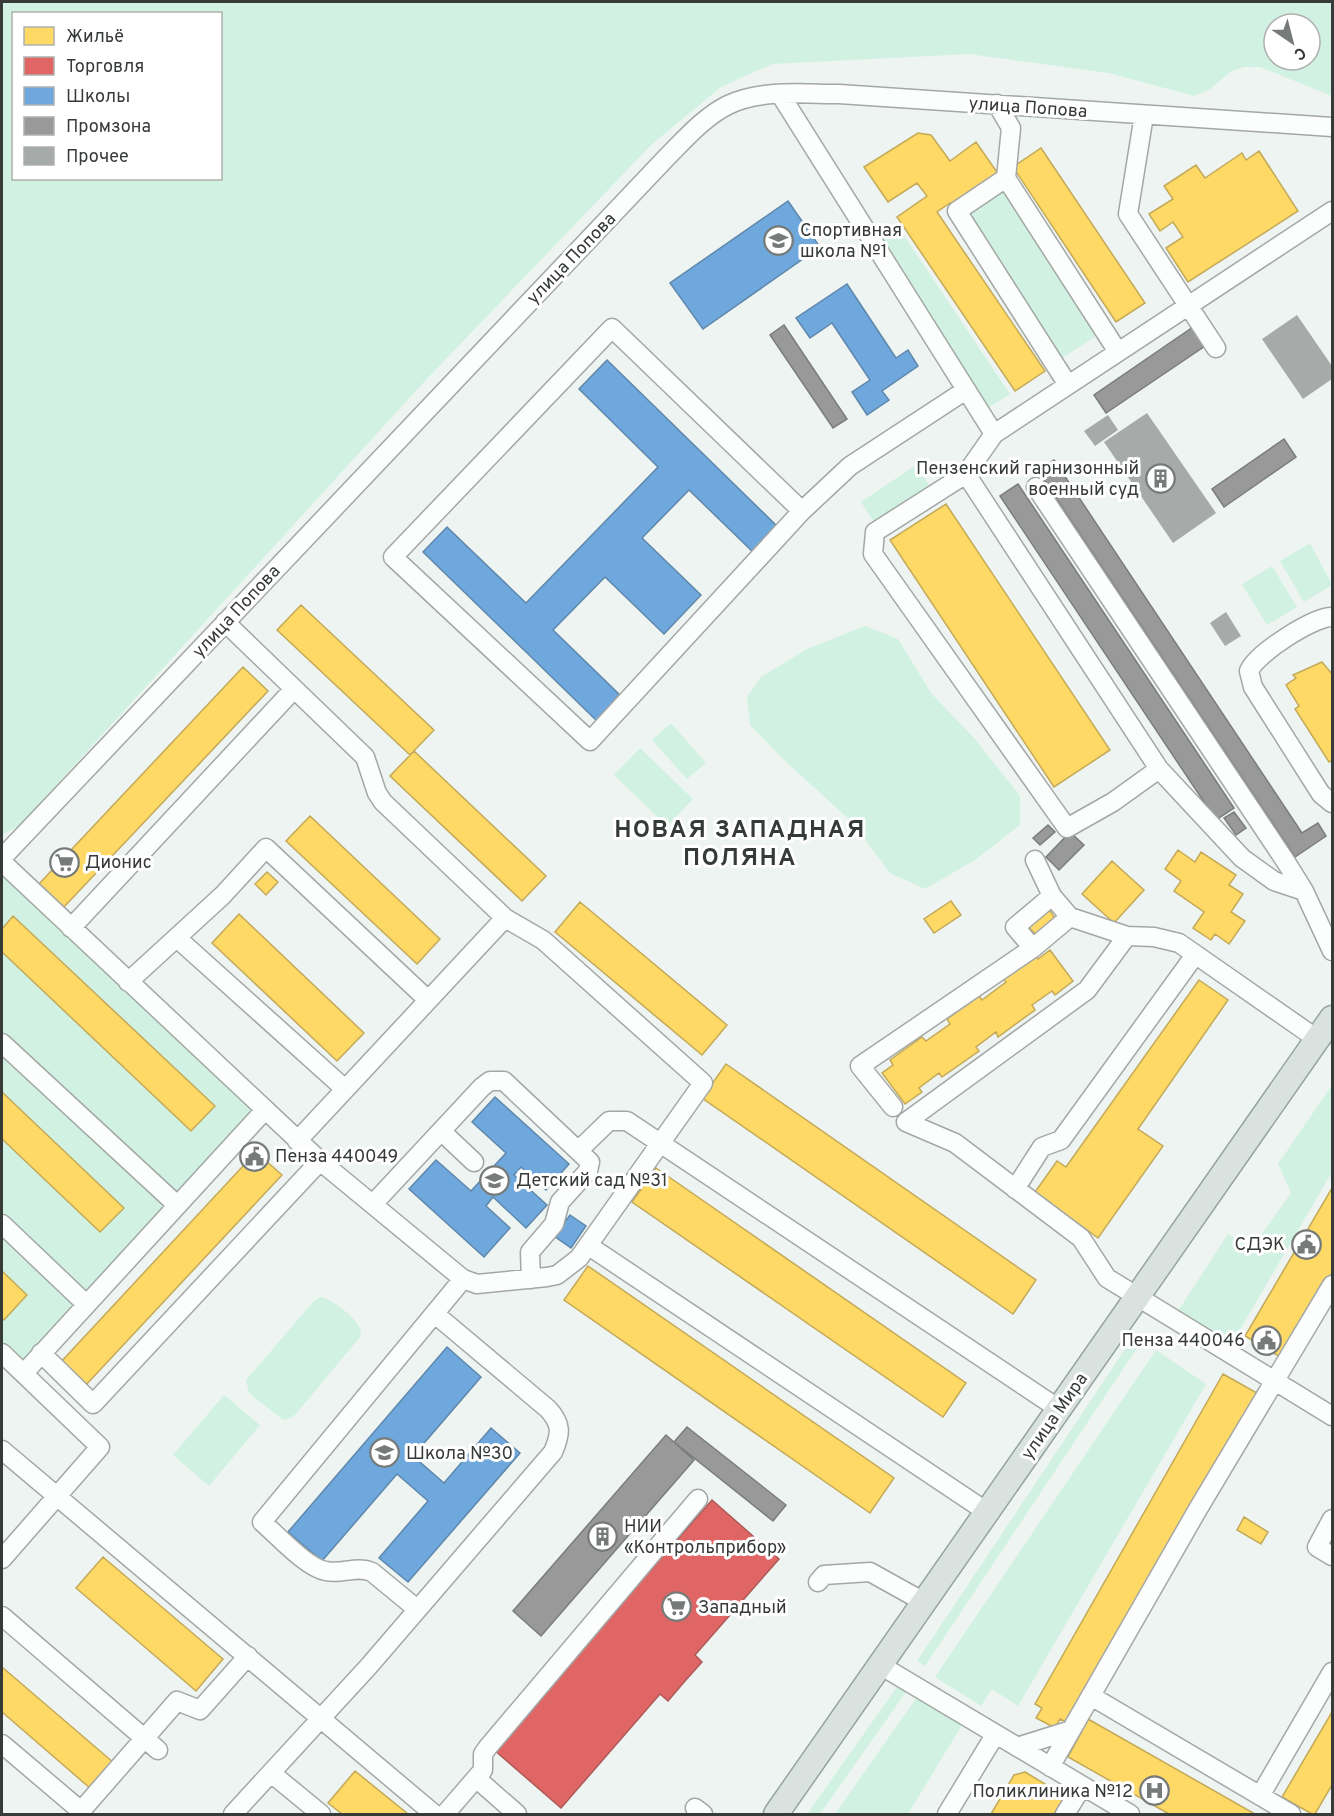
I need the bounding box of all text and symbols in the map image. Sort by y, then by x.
legend [12,12,222,180]
north arrow [1262,12,1322,72]
text: Жильё [66,26,124,49]
text: С [1290,42,1309,64]
text: Торговля [66,56,144,79]
text: Школы [66,86,130,109]
street label: улица Попова [968,93,1088,124]
text: Промзона [66,116,151,139]
text: Прочее [66,146,129,169]
street label: улица Попова [522,208,622,310]
place label: Спортивная школа №1 [800,220,902,264]
school or university icon: Спортивная школа №1 [763,224,795,256]
place label: Пензенский гарнизонный военный суд [916,458,1139,502]
building icon: Пензенский гарнизонный военный суд [1144,462,1176,494]
street label: улица Попова [188,561,286,663]
district label: НОВАЯ ЗАПАДНАЯ ПОЛЯНА [614,816,866,874]
supermarket icon: Дионис [48,846,80,878]
place label: Дионис [85,852,152,875]
public building icon: Пенза 440049 [238,1140,270,1172]
place label: Пенза 440049 [275,1146,398,1169]
school or university icon: Детский сад №31 [479,1164,511,1196]
place label: Детский сад №31 [516,1170,668,1193]
public building icon: СДЭК [1290,1228,1322,1260]
place label: СДЭК [1234,1234,1285,1257]
public building icon: Пенза 440046 [1250,1324,1282,1356]
place label: Пенза 440046 [1121,1330,1245,1353]
street label: улица Мира [1017,1369,1094,1465]
school or university icon: Школа №30 [369,1437,401,1469]
place label: Школа №30 [406,1443,513,1466]
place label: НИИ «Контрольприбор» [624,1516,786,1560]
building icon: НИИ «Контрольприбор» [587,1520,619,1552]
supermarket icon: Западный [661,1591,693,1623]
place label: Западный [698,1597,787,1620]
hospital icon: Поликлиника №12 [1138,1775,1170,1807]
place label: Поликлиника №12 [972,1781,1133,1804]

